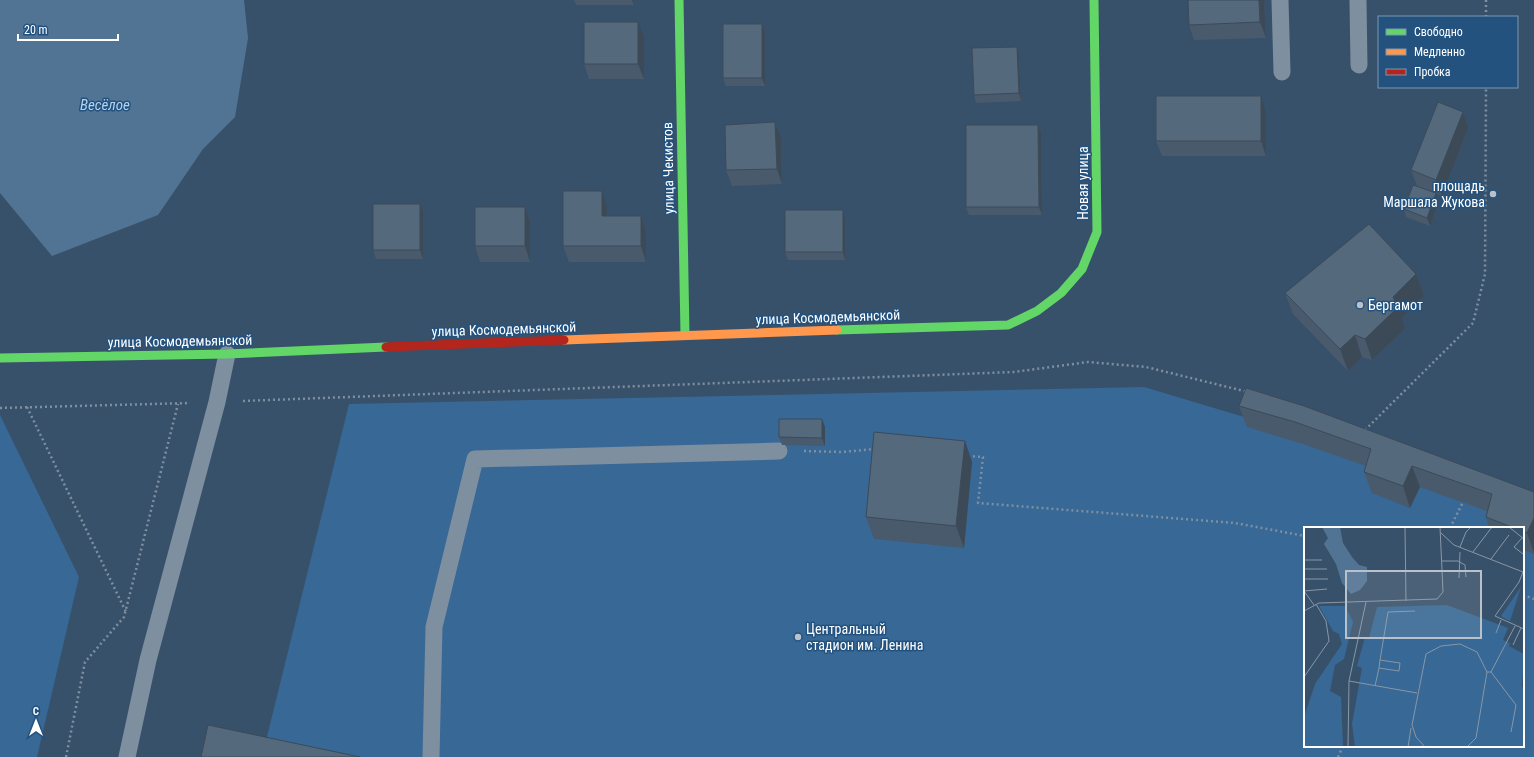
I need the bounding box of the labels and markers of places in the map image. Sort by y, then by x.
place label: площадь Маршала Жукова [1383,178,1485,210]
marker: площадь Маршала Жукова [1488,189,1498,199]
place label: Бергамот [1368,297,1423,313]
marker: Бергамот [1355,300,1365,310]
place label: Центральный стадион им. Ленина [806,621,923,653]
marker: Центральный стадион им. Ленина [793,632,803,642]

